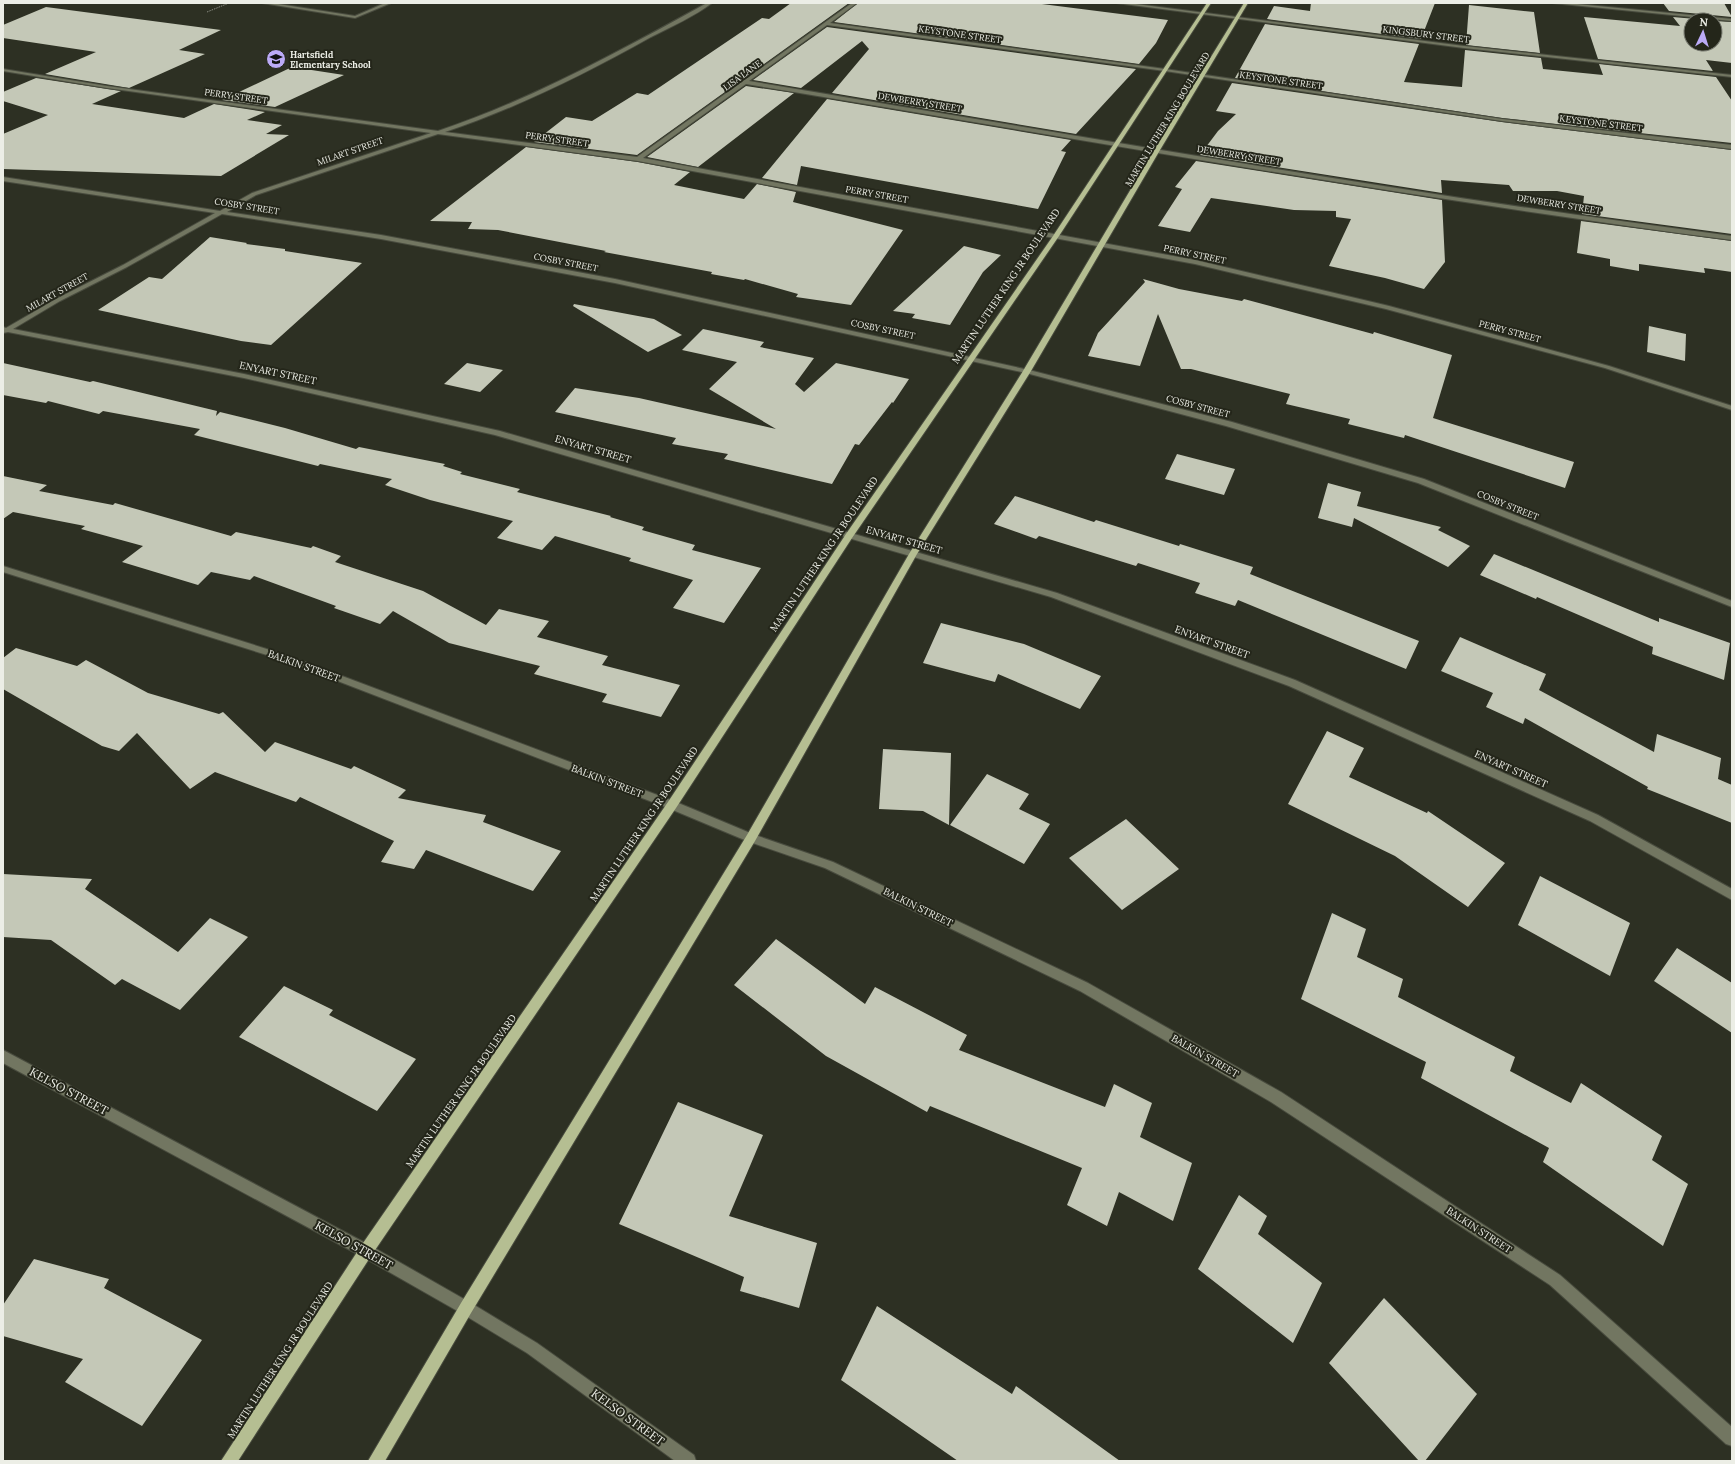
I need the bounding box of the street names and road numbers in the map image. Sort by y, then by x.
street label: KEYSTONE STREET [918,23,1002,45]
street label: KINGSBURY STREET [1382,23,1470,45]
street label: MARTIN LUTHER KING BOULEVARD [1122,50,1212,188]
street label: LISA LANE [721,57,764,93]
street label: KEYSTONE STREET [1239,69,1323,91]
street label: PERRY STREET [204,86,269,106]
street label: DEWBERRY STREET [877,90,963,114]
street label: KEYSTONE STREET [1559,112,1643,134]
street label: PERRY STREET [525,129,590,149]
street label: MILART STREET [315,134,385,168]
street label: DEWBERRY STREET [1196,143,1282,167]
street label: PERRY STREET [845,183,910,205]
street label: DEWBERRY STREET [1516,192,1602,216]
street label: COSBY STREET [214,195,280,217]
street label: MARTIN LUTHER KING JR BOULEVARD [949,206,1063,366]
street label: PERRY STREET [1163,242,1228,266]
street label: COSBY STREET [533,250,599,274]
street label: MILART STREET [24,270,90,314]
street label: COSBY STREET [850,317,916,341]
street label: PERRY STREET [1478,317,1542,345]
street label: ENYART STREET [238,358,318,388]
street label: COSBY STREET [1165,392,1231,420]
street label: ENYART STREET [553,432,633,466]
street label: MARTIN LUTHER KING JR BOULEVARD [767,474,881,634]
street label: COSBY STREET [1476,488,1541,522]
street label: ENYART STREET [864,523,944,557]
street label: ENYART STREET [1173,622,1252,662]
street label: BALKIN STREET [266,647,342,685]
street label: MARTIN LUTHER KING JR BOULEVARD [587,744,701,904]
street label: ENYART STREET [1472,747,1550,791]
street label: BALKIN STREET [569,761,645,801]
street label: BALKIN STREET [881,885,955,930]
street label: MARTIN LUTHER KING JR BOULEVARD [403,1012,519,1170]
street label: BALKIN STREET [1169,1031,1241,1081]
street label: KELSO STREET [27,1064,111,1118]
street label: BALKIN STREET [1444,1204,1515,1256]
street label: KELSO STREET [312,1217,396,1273]
street label: MARTIN LUTHER KING JR BOULEVARD [224,1279,336,1441]
street label: KELSO STREET [589,1385,668,1449]

